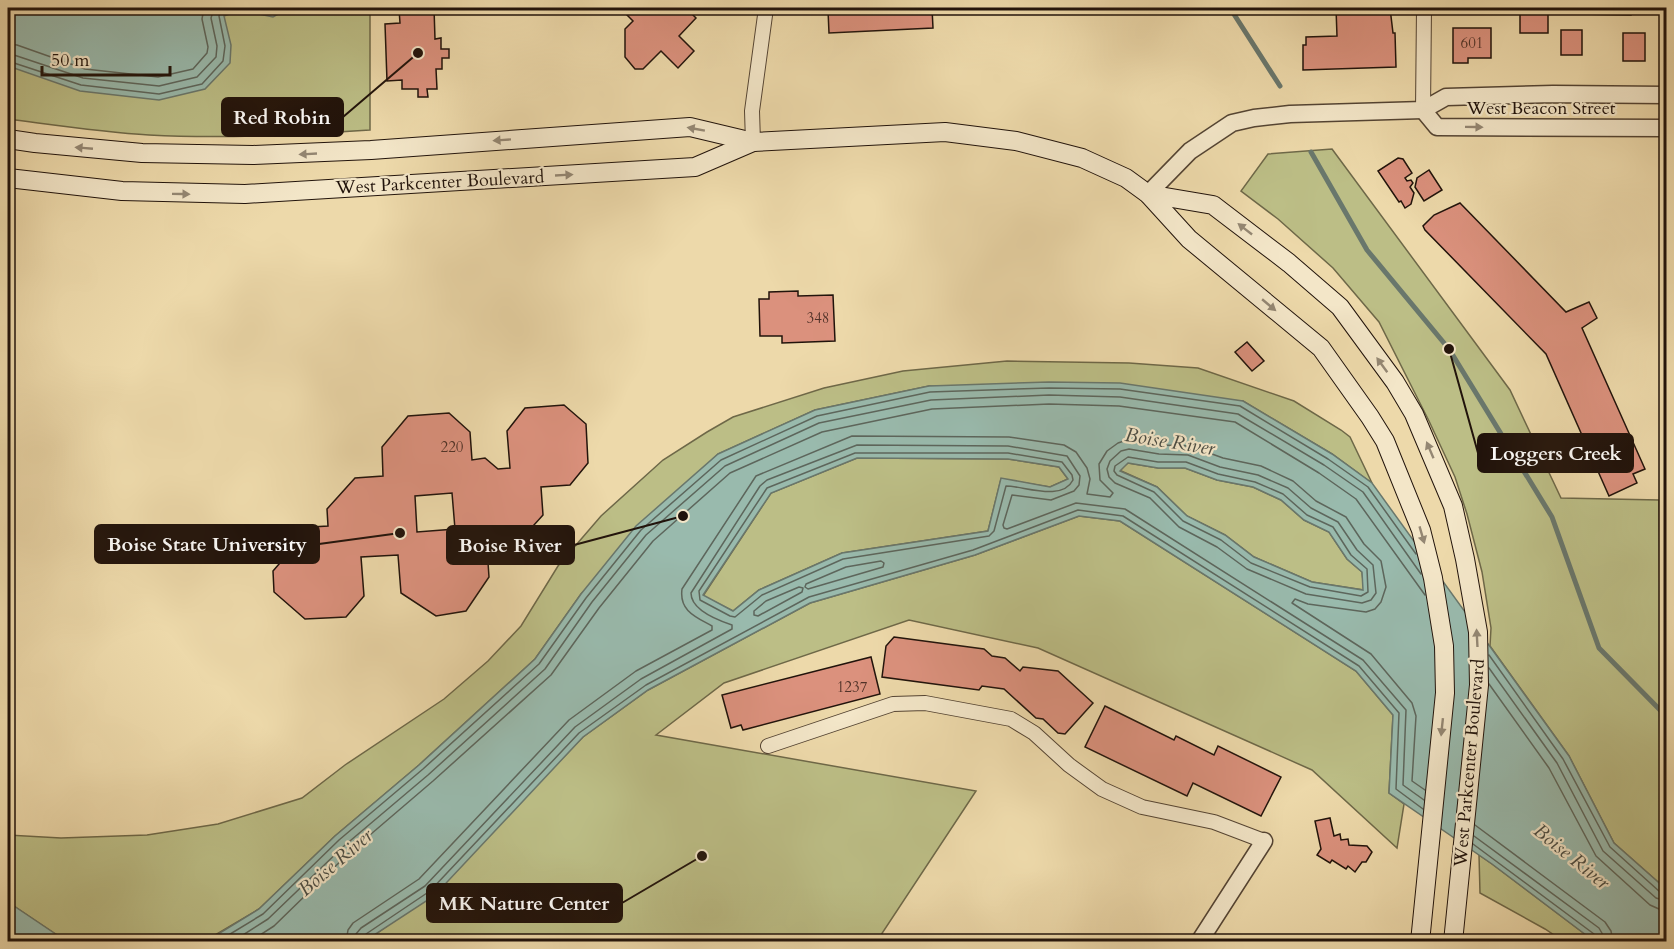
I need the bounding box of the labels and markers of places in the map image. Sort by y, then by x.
callout: Red Robin [222,98,343,136]
callout: Loggers Creek [1478,434,1633,472]
callout: Boise State University [95,525,319,563]
callout: Boise River [447,526,574,564]
callout: MK Nature Center [427,884,622,922]

